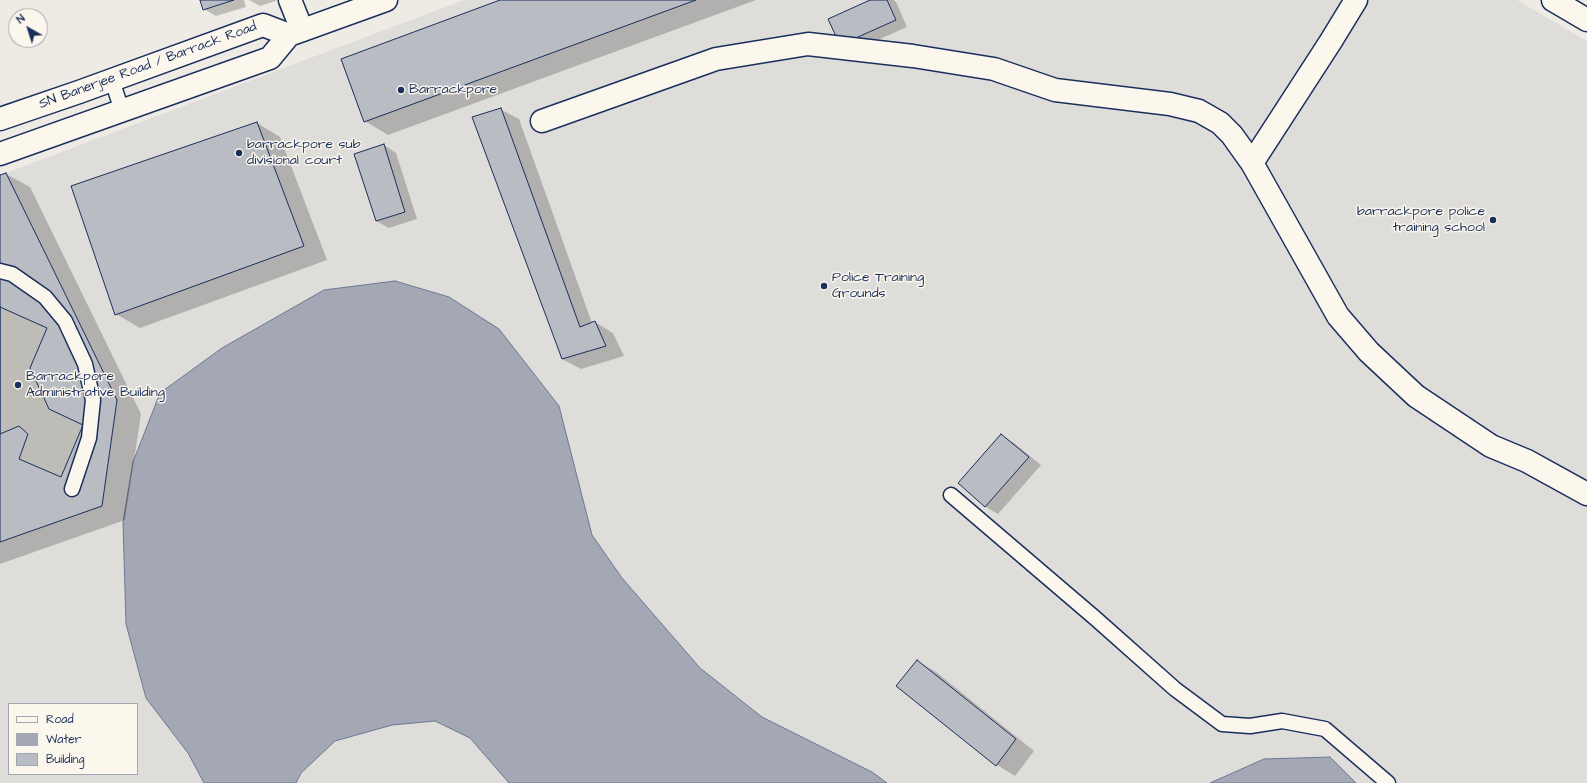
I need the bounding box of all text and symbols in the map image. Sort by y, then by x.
north arrow [8,8,48,48]
text: N [13,11,28,27]
street label: SN Banerjee Road / Barrack Road [37,19,259,113]
place label: Barrackpore [409,82,497,98]
marker: Barrackpore [396,85,406,95]
place label: barrackpore sub divisional court [247,137,361,170]
marker: barrackpore sub divisional court [234,148,244,158]
place label: barrackpore police training school [1357,204,1485,236]
marker: barrackpore police training school [1488,215,1498,225]
place label: Police Training Grounds [832,270,924,302]
marker: Police Training Grounds [819,281,829,291]
place label: Barrackpore Administrative Building [26,369,165,402]
marker: Barrackpore Administrative Building [13,380,23,390]
legend [8,703,138,775]
text: Road [46,711,74,728]
text: Water [46,731,81,748]
text: Building [46,751,84,768]

